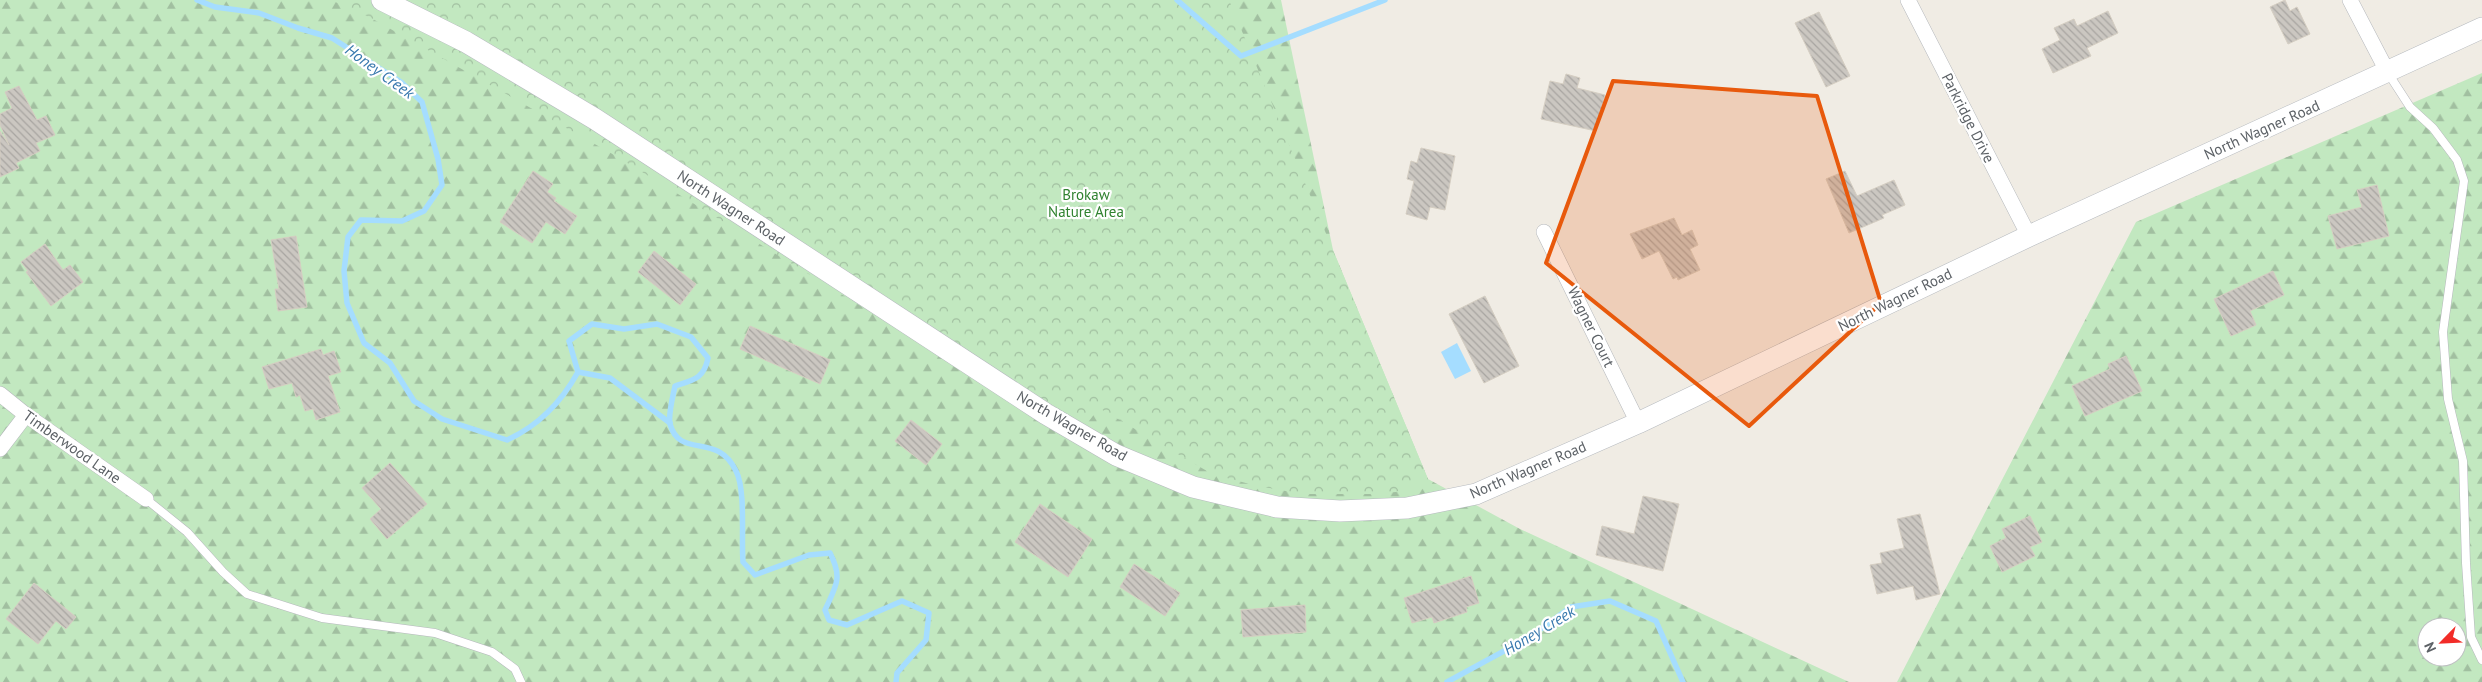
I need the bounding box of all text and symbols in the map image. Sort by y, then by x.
water label: Honey Creek [342,39,419,103]
street label: Parkridge Drive [1938,70,1999,166]
street label: North Wagner Road [2201,96,2323,164]
street label: North Wagner Road [674,166,789,250]
park label: Brokaw Nature Area [1048,185,1124,221]
street label: North Wagner Road [1835,264,1955,335]
street label: Wagner Court [1564,284,1619,370]
street label: North Wagner Road [1014,386,1131,465]
street label: Timberwood Lane [20,406,125,487]
street label: North Wagner Road [1467,436,1589,503]
water label: Honey Creek [1499,600,1579,659]
north arrow [2417,617,2467,667]
text: N [2420,639,2440,655]

